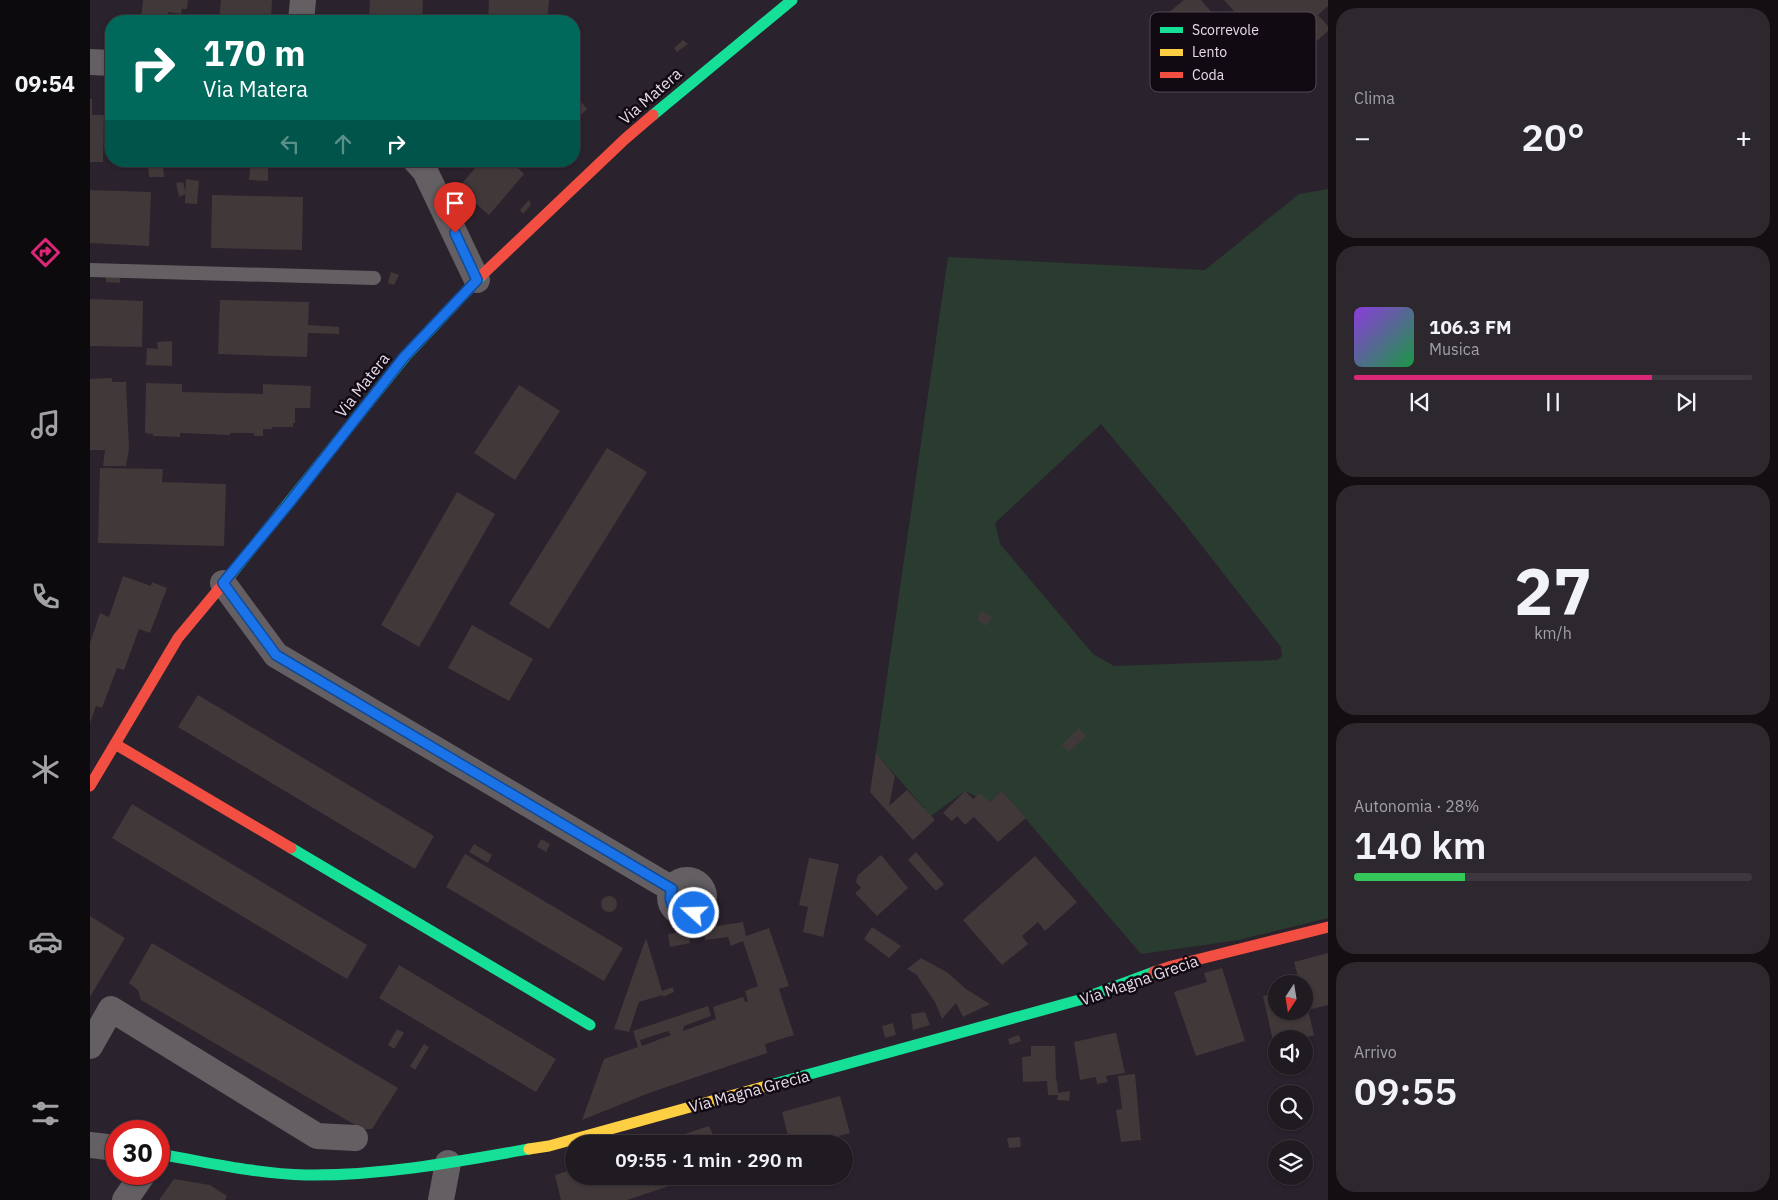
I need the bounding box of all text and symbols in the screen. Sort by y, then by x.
legend [1150,12,1316,92]
text: Scorrevole [1192,21,1259,39]
text: 170 m [203,30,306,76]
icon: right [120,35,185,100]
text: Lento [1192,43,1227,61]
street label: Via Matera [615,63,686,129]
text: Coda [1192,66,1225,84]
text: 09:54 [15,69,75,98]
text: Via Matera [203,74,308,103]
text: Clima [1354,88,1395,108]
text: 20° [1521,112,1585,161]
text: − [1354,119,1371,156]
text: + [1735,119,1752,156]
icon: left [276,130,304,158]
icon: ahead [329,130,357,158]
icon: right [382,130,410,158]
pin [434,182,476,233]
icon: arrive [441,189,469,217]
icon: directions [28,235,63,270]
text: 106.3 FM [1429,315,1512,339]
text: Musica [1429,339,1479,359]
street label: Via Matera [331,348,394,421]
icon: previous [1406,388,1434,416]
icon: pause [1539,388,1567,416]
icon: next [1672,388,1700,416]
icon: music [28,407,63,442]
text: 27 [1514,548,1592,633]
icon: phone [28,579,63,614]
text: km/h [1534,623,1572,643]
icon: climate [28,752,63,787]
text: Autonomia · 28% [1354,796,1479,816]
text: 140 km [1354,820,1486,869]
position arrow [667,886,719,938]
icon: car [28,924,63,959]
street label: Via Magna Grecia [1077,950,1201,1010]
north arrow [1268,975,1312,1020]
map controls [1268,975,1313,1185]
button: sound [1268,1030,1313,1075]
text: Arrivo [1354,1042,1397,1062]
street label: Via Magna Grecia [687,1065,812,1117]
text: 09:55 [1354,1066,1457,1115]
button: search [1268,1085,1313,1130]
icon: filters [28,1096,63,1131]
speed limit sign: 30 [105,1120,170,1185]
button: layers [1268,1140,1313,1185]
text: 09:55 · 1 min · 290 m [615,1148,803,1172]

